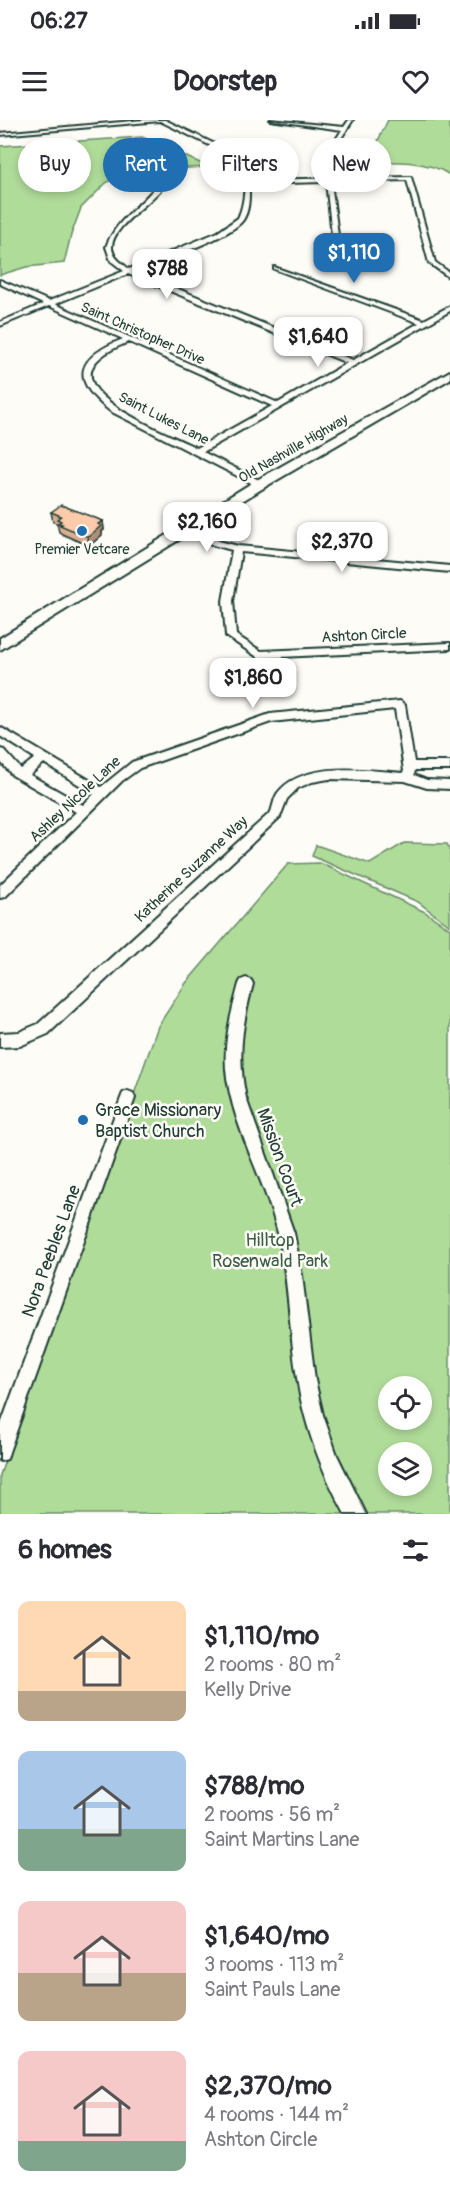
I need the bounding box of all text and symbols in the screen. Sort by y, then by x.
text: 06:27 [30,7,88,35]
icon: menu [18,65,51,98]
text: Doorstep [173,65,277,98]
icon: heart [399,65,432,98]
chip: Buy [18,138,91,192]
chip: Rent [103,138,188,192]
chip: Filters [200,138,299,192]
chip: New [311,138,391,192]
pin: $1,110 [305,233,403,284]
text: $1,110 [327,240,381,265]
pin: $788 [131,249,203,300]
text: $788 [146,256,188,281]
street label: Saint Christopher Drive [78,298,207,368]
pin: $1,640 [269,317,367,368]
text: $1,640 [288,324,348,349]
street label: Saint Lukes Lane [116,388,212,449]
street label: Old Nashville Highway [236,410,351,487]
pin: $2,160 [158,502,256,553]
text: $2,160 [177,509,237,534]
pin: $2,370 [293,522,391,573]
marker: Premier Vetcare [75,524,89,538]
text: $2,370 [311,529,373,554]
place label: Premier Vetcare [35,541,130,558]
street label: Ashton Circle [321,624,408,647]
pin: $1,860 [204,658,302,709]
text: $1,860 [223,665,283,690]
street label: Ashley Nicole Lane [26,752,125,846]
street label: Katherine Suzanne Way [131,812,252,927]
place label: Grace Missionary Baptist Church [95,1099,222,1143]
street label: Mission Court [251,1105,308,1210]
marker: Grace Missionary Baptist Church [76,1113,90,1127]
street label: Nora Peebles Lane [17,1182,86,1321]
park label: Hilltop Rosenwald Park [212,1229,328,1273]
map controls [378,1376,432,1496]
button: locate [378,1376,432,1430]
button: layers [378,1442,432,1496]
text: 6 homes [18,1534,112,1566]
icon: filters [399,1534,432,1567]
text: $1,110/mo [204,1620,319,1652]
icon: home [66,1625,138,1697]
text: 2 rooms · 80 m² [204,1652,341,1677]
text: Kelly Drive [204,1677,291,1702]
text: $788/mo [204,1770,304,1802]
icon: home [66,1775,138,1847]
text: 2 rooms · 56 m² [204,1802,340,1827]
text: Saint Martins Lane [204,1827,359,1852]
text: $1,640/mo [204,1920,329,1952]
icon: home [66,1925,138,1997]
text: 3 rooms · 113 m² [204,1952,344,1977]
text: Saint Pauls Lane [204,1977,340,2002]
text: $2,370/mo [204,2070,332,2102]
icon: home [66,2075,138,2147]
text: 4 rooms · 144 m² [204,2102,349,2127]
text: Ashton Circle [204,2127,317,2152]

